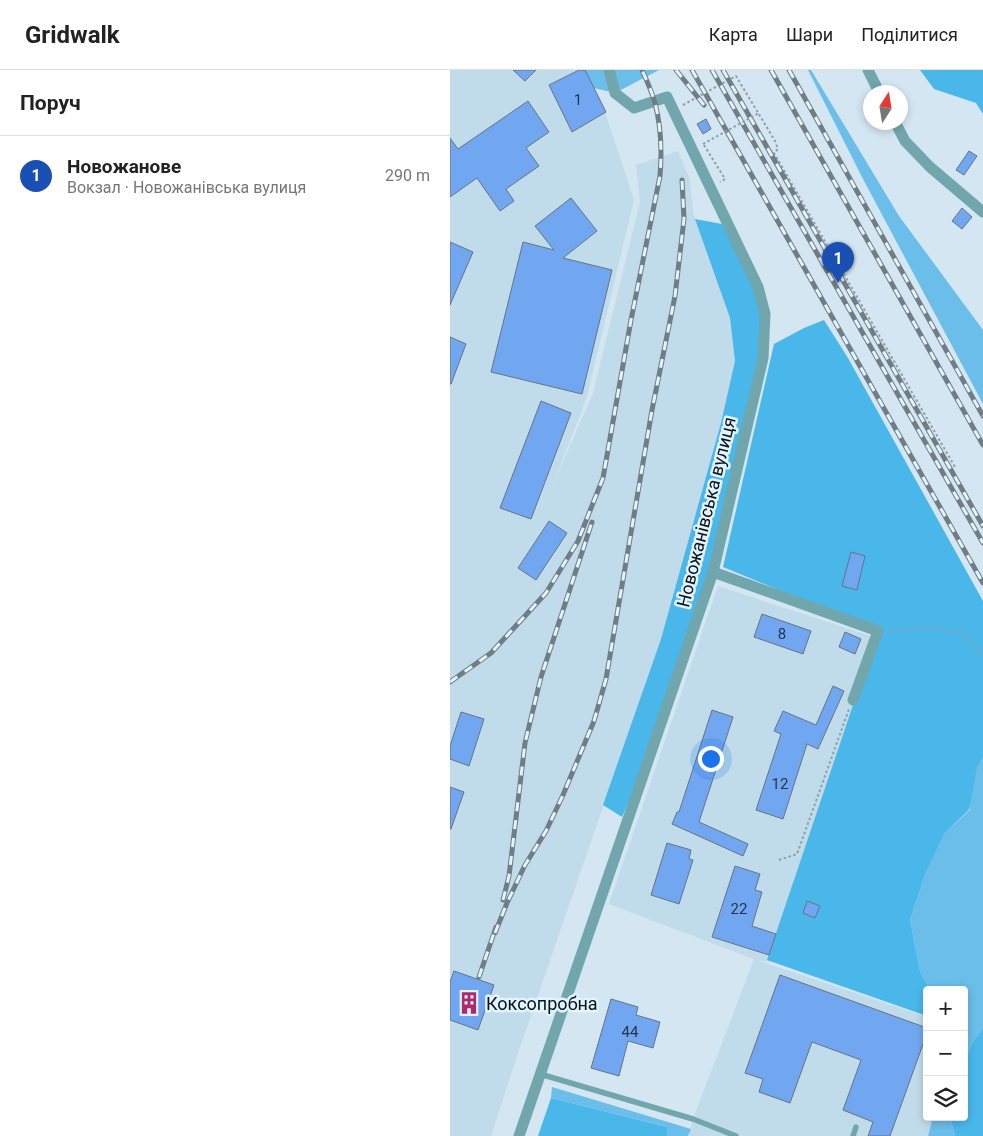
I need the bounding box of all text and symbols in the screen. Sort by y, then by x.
text: Gridwalk [25,21,120,49]
text: Карта [709,24,758,45]
text: Шари [786,24,833,45]
text: Поділитися [861,24,958,45]
north arrow [863,85,908,130]
text: Поруч [20,91,81,115]
house number: 1 [574,91,582,109]
text: Новожанове [67,155,181,178]
text: 1 [31,166,41,185]
text: 290 m [385,166,430,185]
text: Вокзал · Новожанівська вулиця [67,178,306,197]
pin: 1 [822,242,854,283]
street label: Новожанівська вулиця [672,415,740,609]
house number: 8 [778,625,786,643]
your location [698,746,724,772]
house number: 12 [772,775,788,793]
house number: 22 [731,900,747,918]
map controls [923,986,968,1121]
button: + [923,986,968,1031]
building icon: Коксопробна [456,990,482,1016]
place label: Коксопробна [486,993,598,1014]
house number: 44 [622,1023,639,1041]
button: − [923,1031,968,1076]
button: layers [923,1076,968,1121]

